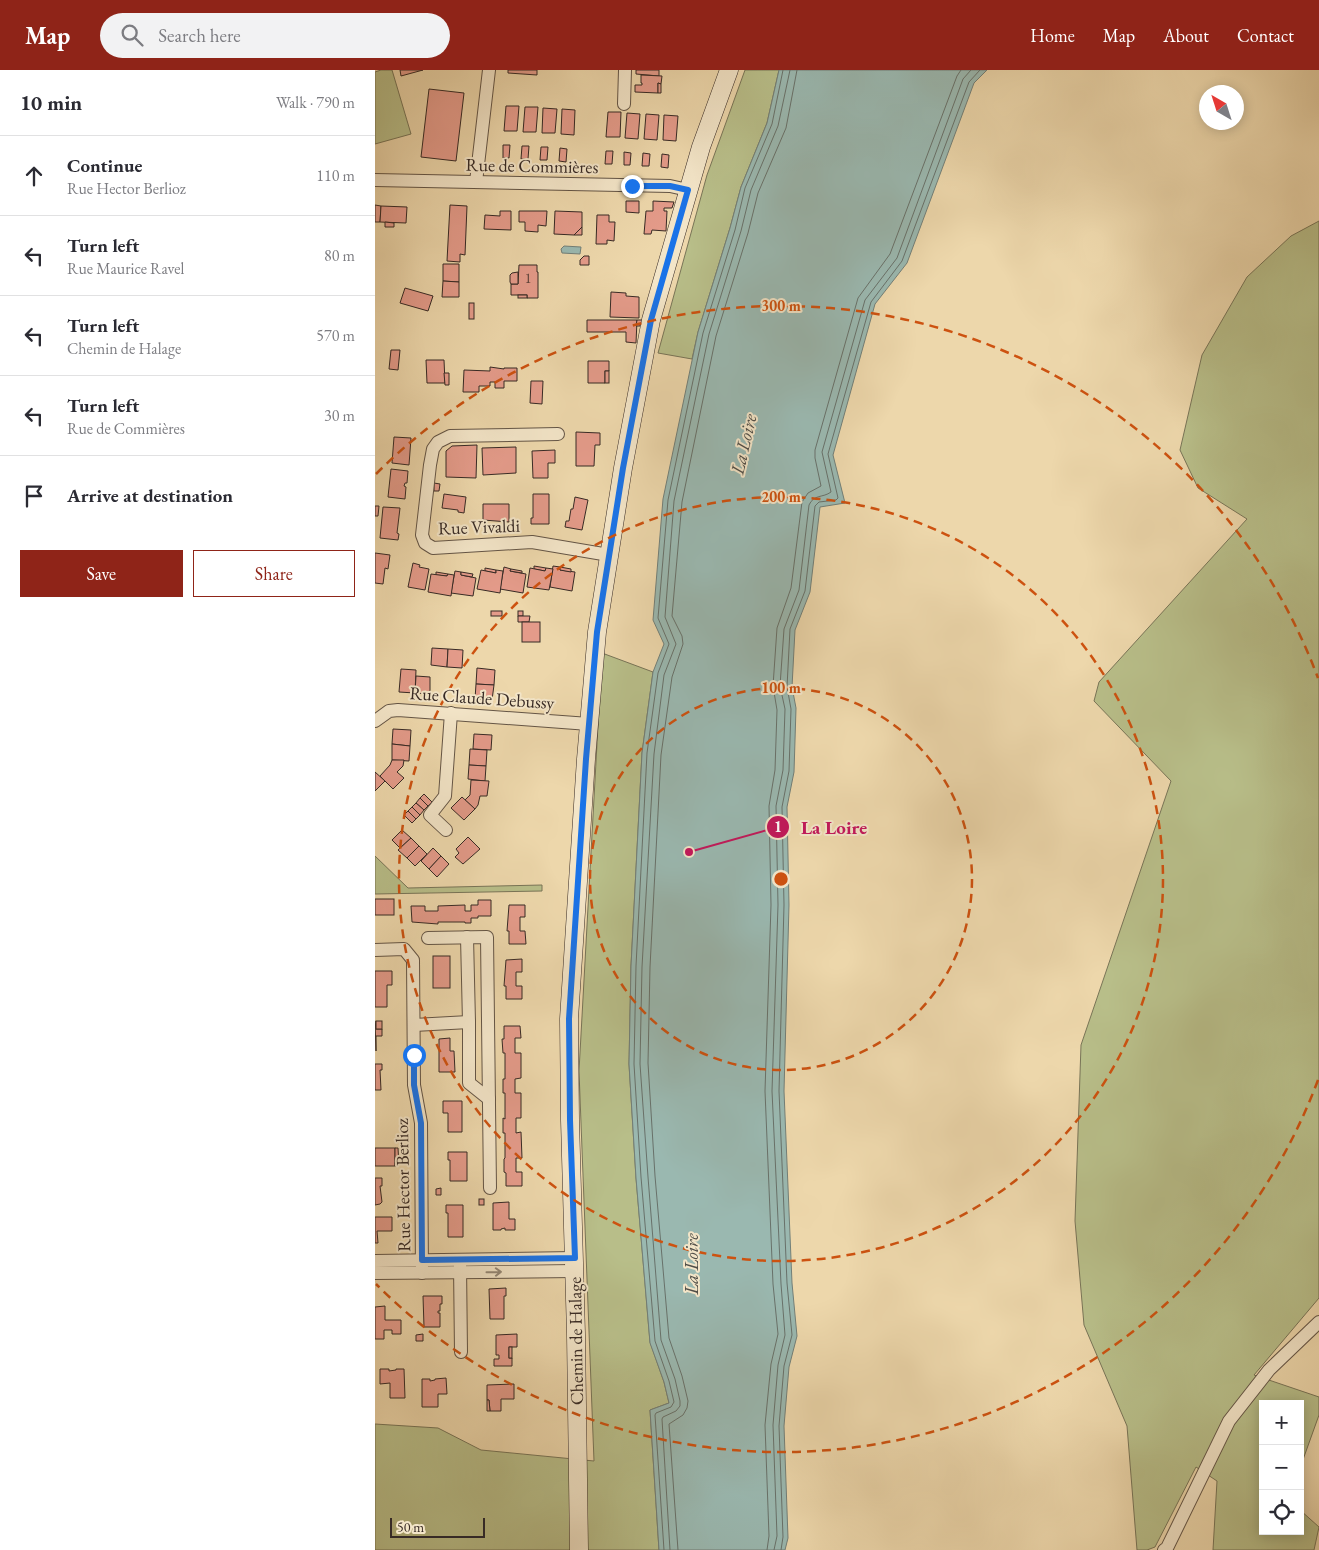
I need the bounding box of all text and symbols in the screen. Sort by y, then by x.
search box [100,13,450,58]
text: Map [25,20,70,51]
icon: search [118,21,146,49]
text: Search here [158,23,241,48]
text: Home [1030,24,1075,47]
text: Map [1103,24,1135,47]
text: About [1163,24,1209,47]
text: Contact [1237,24,1294,47]
north arrow [1199,85,1244,130]
text: 10 min [20,89,82,116]
text: Walk · 790 m [276,92,355,113]
text: Continue [67,153,142,178]
street label: Rue de Commières [465,153,599,178]
icon: ahead [20,162,48,190]
text: 110 m [316,165,355,186]
route end [621,175,644,198]
text: Rue Hector Berlioz [67,178,186,199]
text: Turn left [67,233,139,258]
icon: left [20,242,48,270]
text: 80 m [324,245,355,266]
text: Rue Maurice Ravel [67,258,184,279]
house number: 1 [524,268,532,287]
text: 300 m [761,296,801,315]
text: Turn left [67,313,139,338]
icon: left [20,322,48,350]
text: 570 m [316,325,355,346]
text: Chemin de Halage [67,338,181,359]
text: Turn left [67,393,139,418]
icon: left [20,402,48,430]
text: 30 m [324,405,355,426]
water label: La Loire [724,411,763,478]
text: Rue de Commières [67,418,185,439]
icon: arrive [20,482,48,510]
text: Arrive at destination [67,483,233,508]
text: 200 m [761,487,801,506]
street label: Rue Vivaldi [438,514,521,539]
button: Save [20,550,183,597]
button: Share [193,550,355,597]
text: 100 m [761,678,801,697]
street label: Rue Claude Debussy [409,681,555,714]
callout: La Loire [766,810,877,844]
text: La Loire [801,815,867,840]
text: 1 [774,817,782,836]
centre of rings [772,870,790,888]
route start [403,1044,426,1067]
street label: Rue Hector Berlioz [390,1118,415,1252]
water label: La Loire [679,1233,704,1296]
one-way arrow [485,1267,501,1277]
street label: Chemin de Halage [563,1277,588,1405]
map controls [1259,1400,1304,1535]
button: + [1259,1400,1304,1445]
button: − [1259,1445,1304,1490]
button: locate [1259,1490,1304,1535]
scale bar [390,1515,485,1538]
text: 50 m [397,1518,424,1536]

